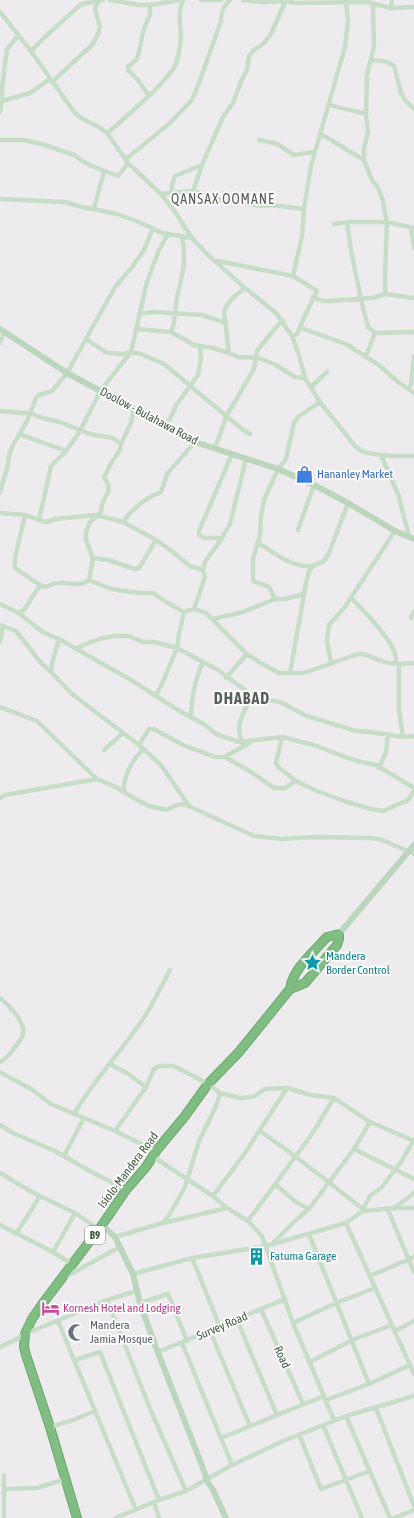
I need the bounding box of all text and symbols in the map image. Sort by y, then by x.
district label: QANSAX OOMANE [171,191,275,207]
street label: Doolow - Bulahawa Road [98,384,200,448]
shop icon: Hananley Market [294,464,314,484]
place label: Hananley Market [317,467,393,481]
district label: DHABAD [214,689,270,707]
place label: Mandera Border Control [326,949,391,977]
place icon: Mandera Border Control [303,953,323,973]
street label: Isiolo-Mandera Road [95,1129,161,1211]
road number: B9 [85,1226,105,1244]
building icon: Fatuma Garage [247,1246,267,1266]
place label: Fatuma Garage [270,1249,336,1263]
hotel icon: Kornesh Hotel and Lodging [40,1298,60,1318]
place label: Kornesh Hotel and Lodging [63,1301,181,1315]
street label: Survey Road [194,1309,250,1343]
place label: Mandera Jamia Mosque [90,1318,153,1346]
mosque icon: Mandera Jamia Mosque [67,1322,87,1342]
street label: Road [271,1344,293,1370]

